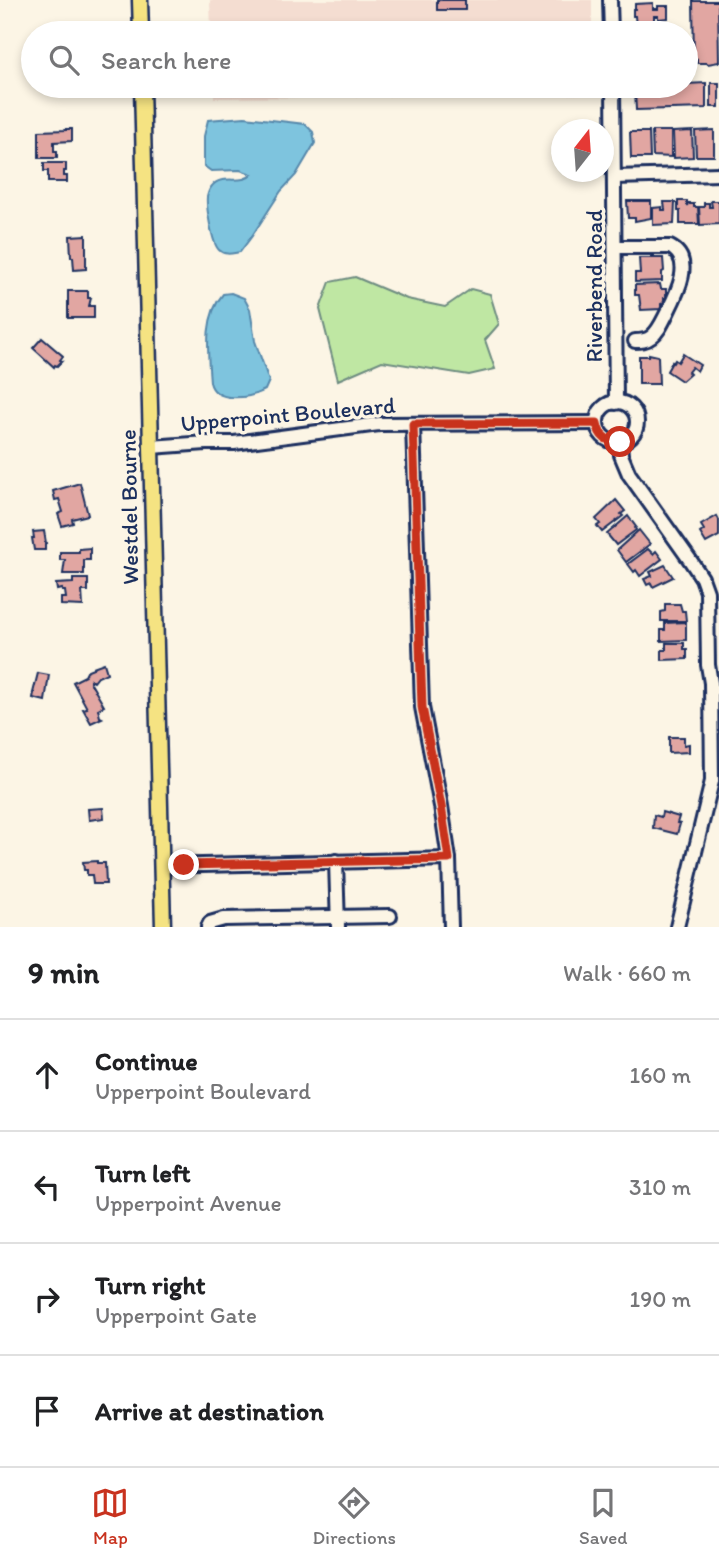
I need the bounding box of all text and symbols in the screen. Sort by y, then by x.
search box [21,21,698,98]
icon: search [45,41,83,79]
text: Search here [101,44,231,76]
north arrow [551,119,614,182]
street label: Riverbend Road [580,209,608,362]
street label: Upperpoint Boulevard [179,391,397,437]
route start [604,426,635,457]
street label: Westdel Bourne [114,429,144,585]
route end [168,849,199,880]
text: 9 min [28,954,99,991]
text: Walk · 660 m [563,959,691,987]
text: Continue [95,1045,198,1077]
icon: ahead [28,1056,66,1094]
text: 160 m [629,1061,691,1089]
text: Upperpoint Boulevard [95,1077,311,1105]
text: Turn left [95,1157,191,1189]
icon: left [28,1168,66,1206]
text: 310 m [629,1173,691,1201]
text: Upperpoint Avenue [95,1189,282,1217]
text: Turn right [95,1269,206,1301]
icon: right [28,1280,66,1318]
text: 190 m [630,1285,691,1313]
text: Upperpoint Gate [95,1301,257,1329]
icon: arrive [28,1392,66,1430]
text: Arrive at destination [95,1395,324,1427]
tab: Map [91,1484,129,1549]
tab: Directions [312,1484,396,1549]
tab: Saved [579,1484,627,1549]

